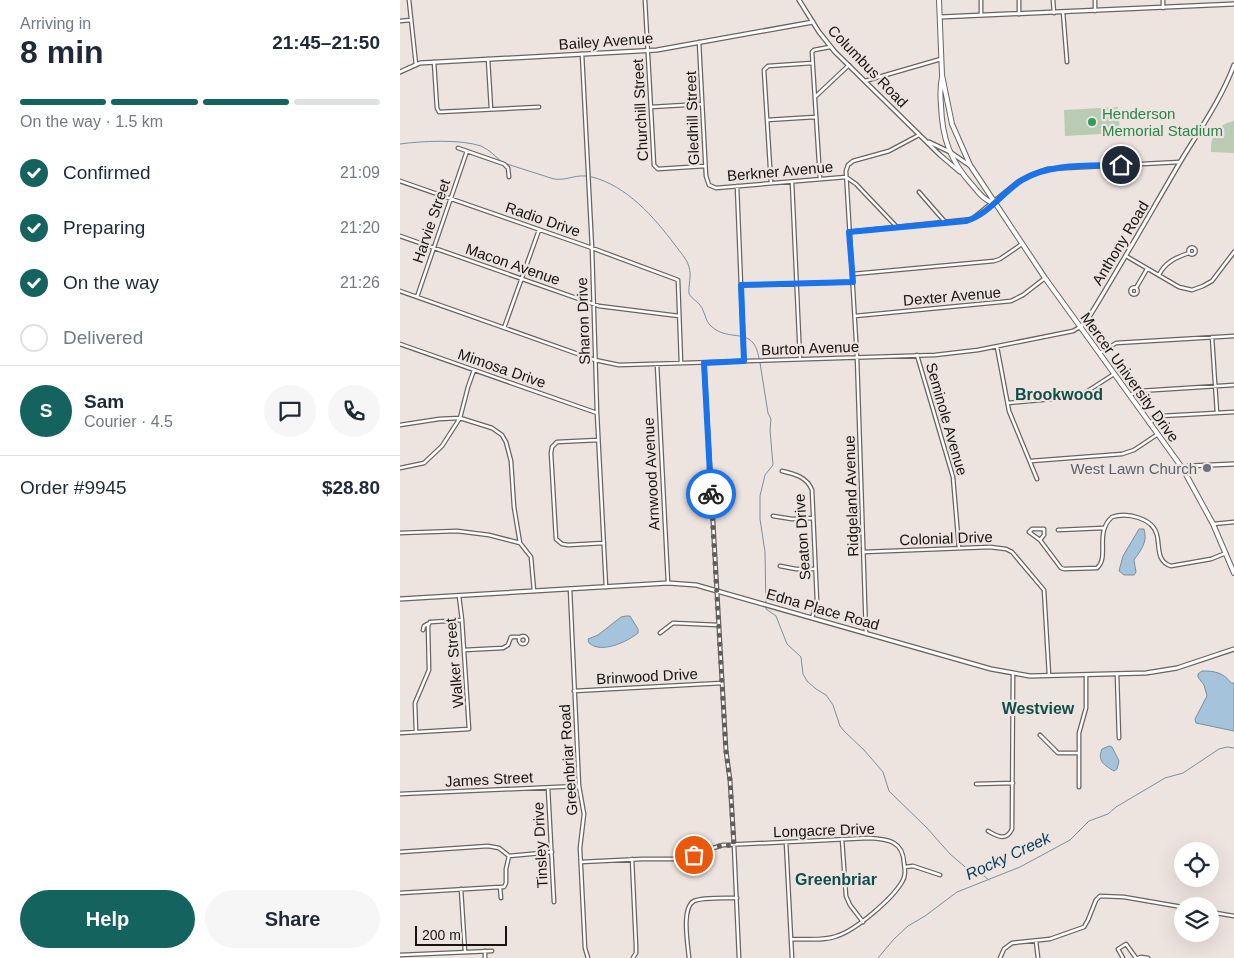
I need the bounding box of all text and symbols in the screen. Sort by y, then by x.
text: Arriving in [20,15,91,32]
street label: Columbus Road [825,21,911,111]
street label: Bailey Avenue [558,29,654,53]
text: 21:45–21:50 [272,32,380,53]
text: 8 min [20,34,104,70]
street label: Churchill Street [629,58,651,162]
street label: Gledhill Street [682,70,702,165]
place label: Henderson Memorial Stadium [1102,105,1223,139]
text: On the way · 1.5 km [20,113,163,130]
marker: Henderson Memorial Stadium [1086,116,1098,128]
pin [1100,144,1142,186]
icon: home [1107,151,1135,179]
street label: Berkner Avenue [726,158,834,184]
icon: check [20,159,48,187]
text: Confirmed [63,162,151,183]
text: 21:09 [340,164,380,181]
street label: Harvie Street [409,176,454,265]
street label: Radio Drive [503,198,583,240]
street label: Anthony Road [1088,198,1152,288]
icon: check [20,214,48,242]
text: Preparing [63,217,145,238]
text: 21:20 [340,219,380,236]
street label: Macon Avenue [463,240,563,288]
icon: check [20,269,48,297]
text: On the way [63,272,159,293]
text: 21:26 [340,274,380,291]
street label: Sharon Drive [573,277,593,365]
street label: Dexter Avenue [902,283,1002,309]
street label: Mercer University Drive [1077,309,1183,445]
text: Delivered [63,327,143,348]
street label: Burton Avenue [761,338,859,358]
street label: Mimosa Drive [456,345,548,391]
street label: Seminole Avenue [923,361,971,477]
button: chat [264,385,316,437]
button: phone [328,385,380,437]
district label: Brookwood [1015,386,1103,403]
text: Sam [84,391,124,412]
text: S [40,400,52,421]
text: Courier · 4.5 [84,413,173,430]
street label: Arnwood Avenue [640,417,662,531]
street label: Ridgeland Avenue [840,435,862,557]
place label: West Lawn Church [1071,460,1197,477]
marker: West Lawn Church [1201,462,1213,474]
courier [686,469,736,519]
text: Order #9945 [20,477,127,498]
text: $28.80 [322,477,380,498]
icon: bike [697,480,725,508]
street label: Seaton Drive [790,493,814,581]
street label: Colonial Drive [899,528,993,548]
street label: Edna Place Road [765,585,881,633]
street label: Walker Street [442,616,466,709]
street label: Brinwood Drive [596,665,698,687]
district label: Westview [1002,700,1075,717]
street label: Greenbriar Road [556,704,580,816]
street label: James Street [444,768,534,790]
street label: Tinsley Drive [529,802,551,888]
street label: Longacre Drive [773,820,875,840]
water label: Rocky Creek [963,829,1054,883]
pin [673,834,715,876]
icon: bag [680,841,708,869]
map controls [1174,842,1219,942]
button: locate [1174,842,1219,887]
district label: Greenbriar [795,871,877,888]
button: Help [20,890,195,948]
button: Share [205,890,380,948]
button: layers [1174,897,1219,942]
scale bar [415,923,508,946]
text: 200 m [422,927,461,943]

